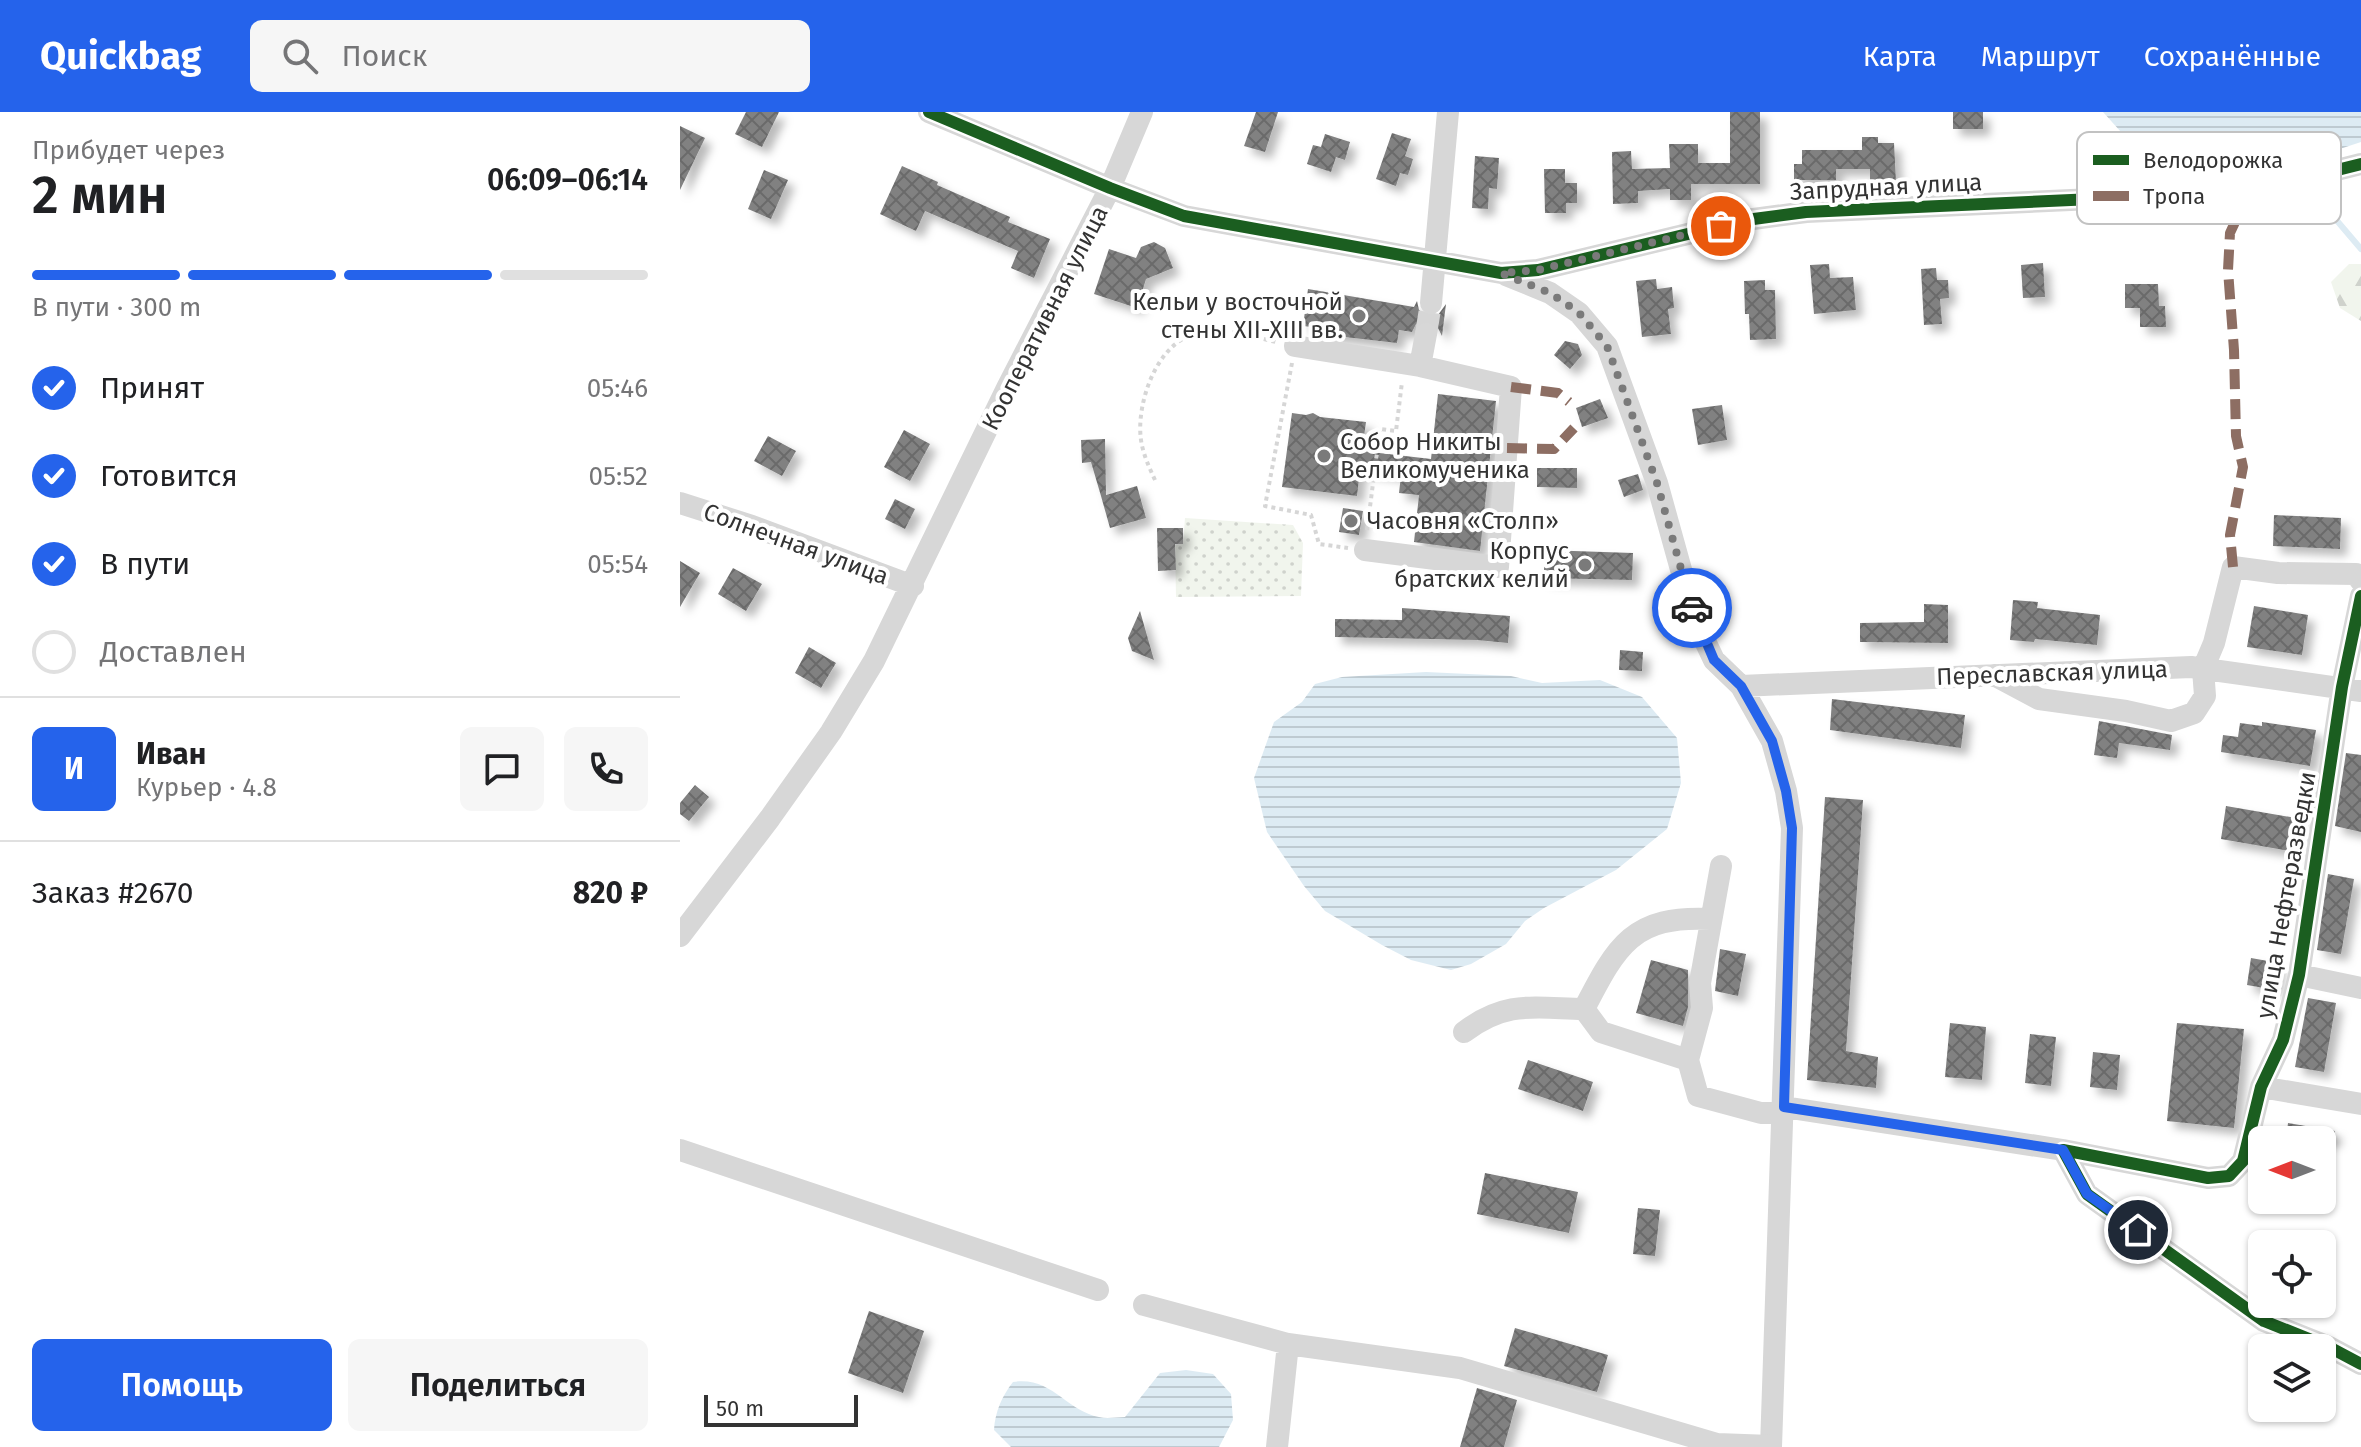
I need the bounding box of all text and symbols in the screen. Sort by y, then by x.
search box [250,20,810,92]
text: Quickbag [40,33,202,79]
icon: search [278,34,322,78]
text: Поиск [342,38,427,74]
text: Карта [1863,40,1937,73]
text: Маршрут [1981,40,2100,73]
text: Сохранённые [2144,40,2321,73]
legend [2077,132,2341,224]
text: Прибудет через [32,135,225,166]
text: Велодорожка [2143,147,2283,174]
text: 06:09–06:14 [487,162,648,198]
text: 2 мин [32,164,168,227]
street label: Запрудная улица [1789,168,1983,206]
text: Тропа [2143,183,2205,210]
pin [1687,192,1755,260]
street label: Кооперативная улица [976,201,1114,435]
icon: bag [1699,204,1743,248]
place label: Кельи у восточной стены XII-XIII вв. [1132,288,1343,344]
text: В пути · 300 m [32,292,201,323]
marker: Кельи у восточной стены XII-XIII вв. [1350,307,1368,325]
icon: check [32,366,76,410]
text: Принят [100,370,204,406]
text: 05:46 [587,373,648,404]
place label: Собор Никиты Великомученика [1340,428,1530,484]
marker: Собор Никиты Великомученика [1315,447,1333,465]
icon: check [32,454,76,498]
text: Готовится [100,458,238,494]
text: 05:52 [589,461,648,492]
street label: Солнечная улица [700,498,892,590]
place label: Часовня «Столп» [1367,507,1559,535]
marker: Часовня «Столп» [1342,512,1360,530]
place label: Корпус братских келий [1394,537,1569,593]
icon: check [32,542,76,586]
text: В пути [100,546,190,582]
text: 05:54 [587,549,648,580]
marker: Корпус братских келий [1576,556,1594,574]
courier [1652,568,1732,648]
icon: car [1670,586,1714,630]
text: Доставлен [100,634,247,670]
street label: Переславская улица [1936,655,2168,691]
button: chat [460,727,544,811]
button: phone [564,727,648,811]
text: Иван [136,736,206,772]
text: И [64,751,84,787]
street label: улица Нефтеразведки [2250,769,2322,1021]
text: Курьер · 4.8 [136,772,277,803]
text: Заказ #2670 [32,875,193,911]
text: 820 ₽ [573,875,648,911]
north arrow [2248,1126,2336,1214]
map controls [2248,1126,2336,1422]
pin [2104,1196,2172,1264]
icon: home [2116,1208,2160,1252]
button: locate [2248,1230,2336,1318]
button: layers [2248,1334,2336,1422]
button: Помощь [32,1339,332,1431]
button: Поделиться [348,1339,648,1431]
scale bar [704,1391,858,1427]
text: 50 m [716,1395,764,1422]

